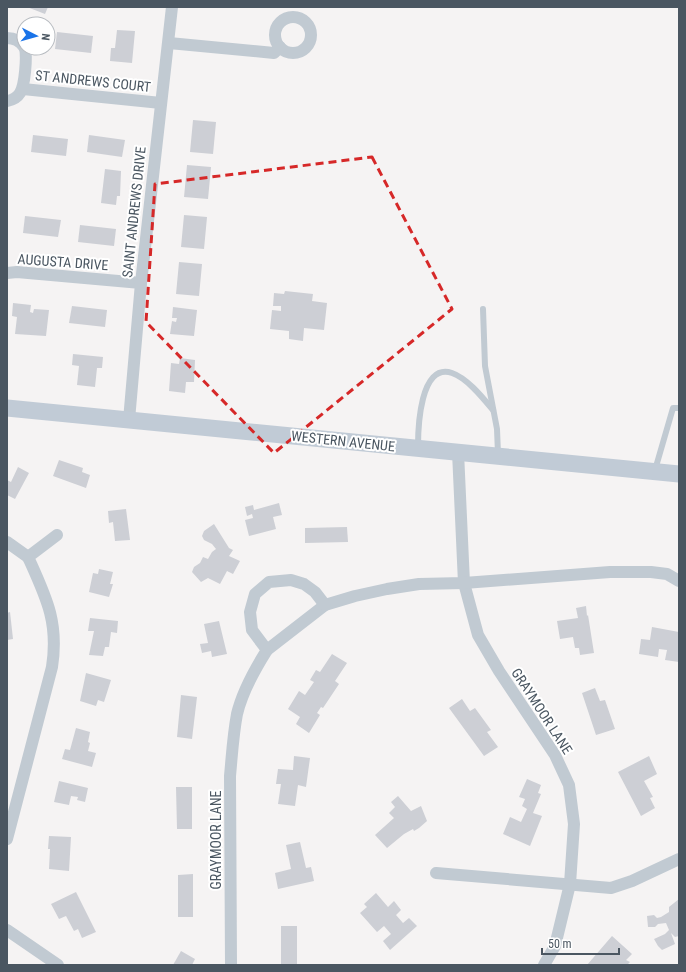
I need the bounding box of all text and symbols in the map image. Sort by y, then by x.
north arrow [16,16,56,56]
text: N [39,33,52,41]
street label: ST ANDREWS COURT [34,67,152,95]
street label: SAINT ANDREWS DRIVE [119,146,149,278]
street label: AUGUSTA DRIVE [17,251,109,273]
street label: WESTERN AVENUE [290,428,396,454]
street label: GRAYMOOR LANE [508,665,576,757]
street label: GRAYMOOR LANE [208,790,224,890]
scale bar [542,930,619,956]
text: 50 m [548,937,572,951]

